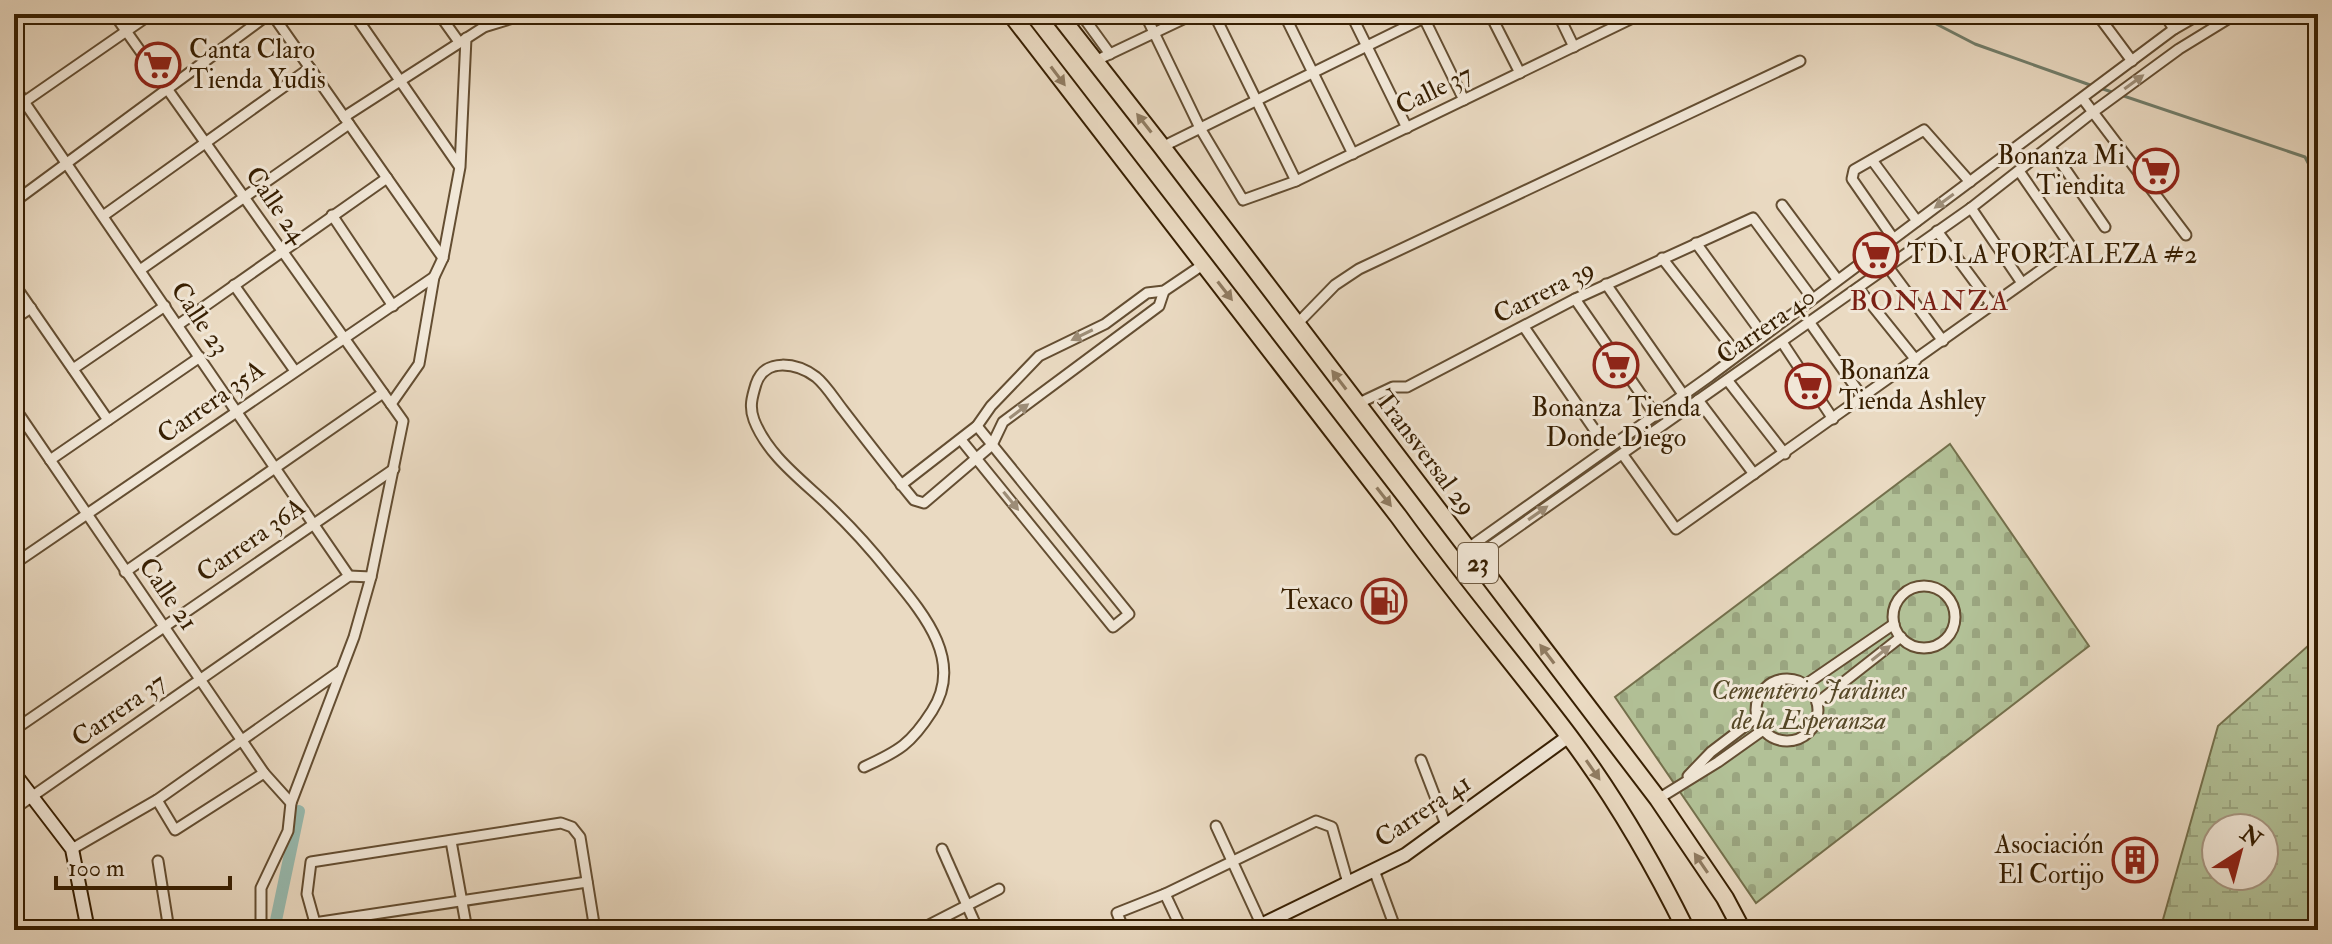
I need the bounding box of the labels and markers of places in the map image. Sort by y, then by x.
place label: Canta Claro Tienda Yudis [189,34,326,96]
supermarket icon: Canta Claro Tienda Yudis [134,41,182,89]
place label: Bonanza Mi Tiendita [1997,140,2125,202]
supermarket icon: Bonanza Mi Tiendita [2132,147,2180,195]
supermarket icon: TD LA FORTALEZA #2 [1852,231,1900,279]
place label: TD LA FORTALEZA #2 [1907,239,2197,271]
supermarket icon: Bonanza Tienda Donde Diego [1592,341,1640,389]
place label: Bonanza Tienda Ashley [1839,355,1986,417]
supermarket icon: Bonanza Tienda Ashley [1784,362,1832,410]
place label: Bonanza Tienda Donde Diego [1531,392,1701,454]
fuel station icon: Texaco [1360,577,1408,625]
place label: Texaco [1281,585,1353,617]
place label: Asociación El Cortijo [1994,829,2104,891]
building icon: Asociación El Cortijo [2111,836,2159,884]

